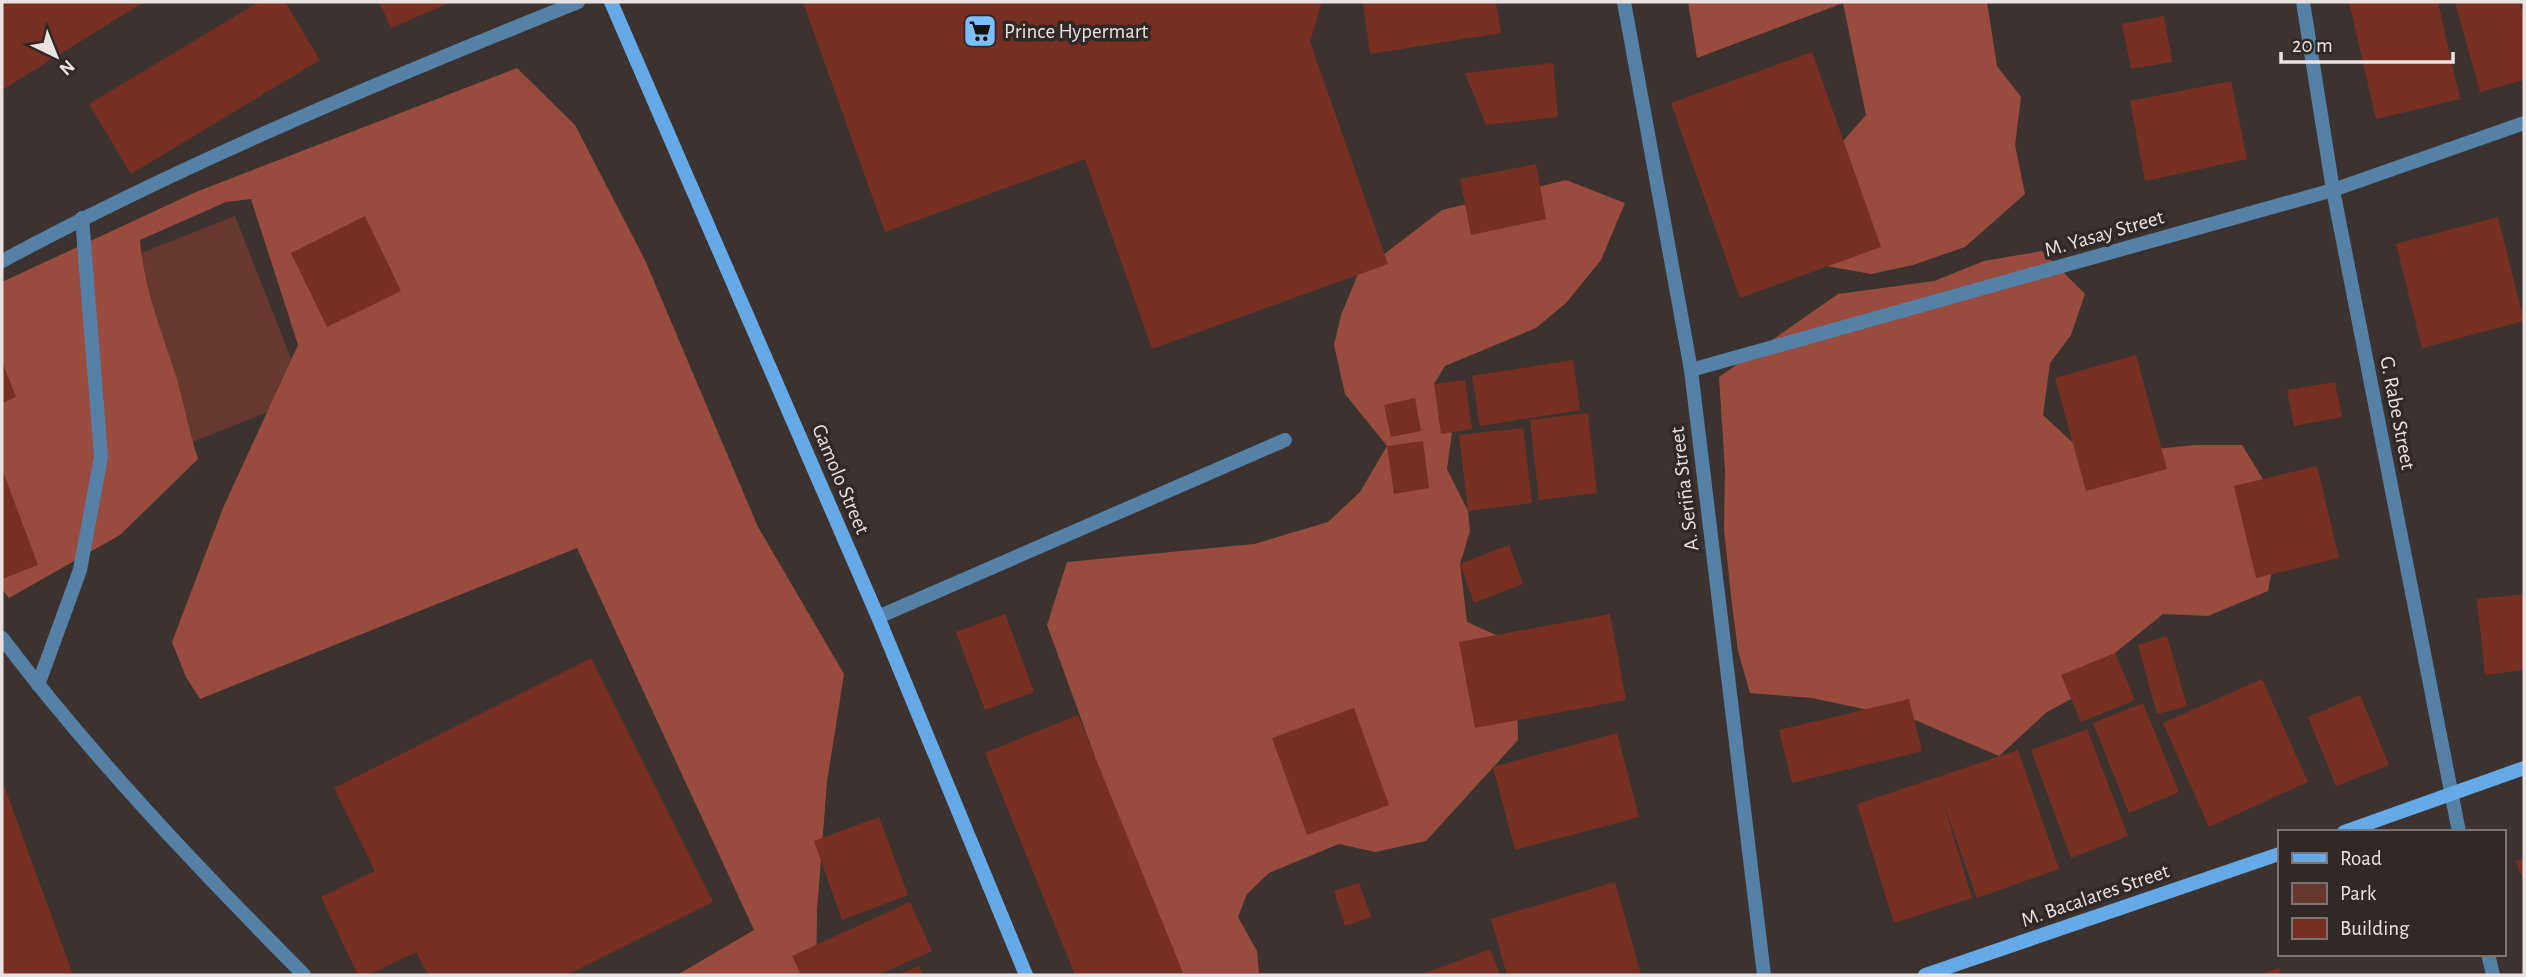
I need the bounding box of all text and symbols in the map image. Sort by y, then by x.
supermarket icon: Prince Hypermart [961,12,999,50]
north arrow [21,21,91,91]
place label: Prince Hypermart [1004,21,1148,42]
scale bar [2281,21,2452,65]
text: 20 m [2292,35,2333,56]
text: N [55,56,78,79]
street label: M. Yasay Street [2042,206,2167,261]
street label: G. Rabe Street [2376,355,2419,472]
street label: Gamolo Street [808,421,873,538]
street label: A. Seriña Street [1666,425,1703,552]
legend [2278,830,2505,956]
text: Road [2340,848,2382,869]
street label: M. Bacalares Street [2018,860,2172,931]
text: Park [2340,883,2377,904]
text: Building [2340,918,2410,939]

